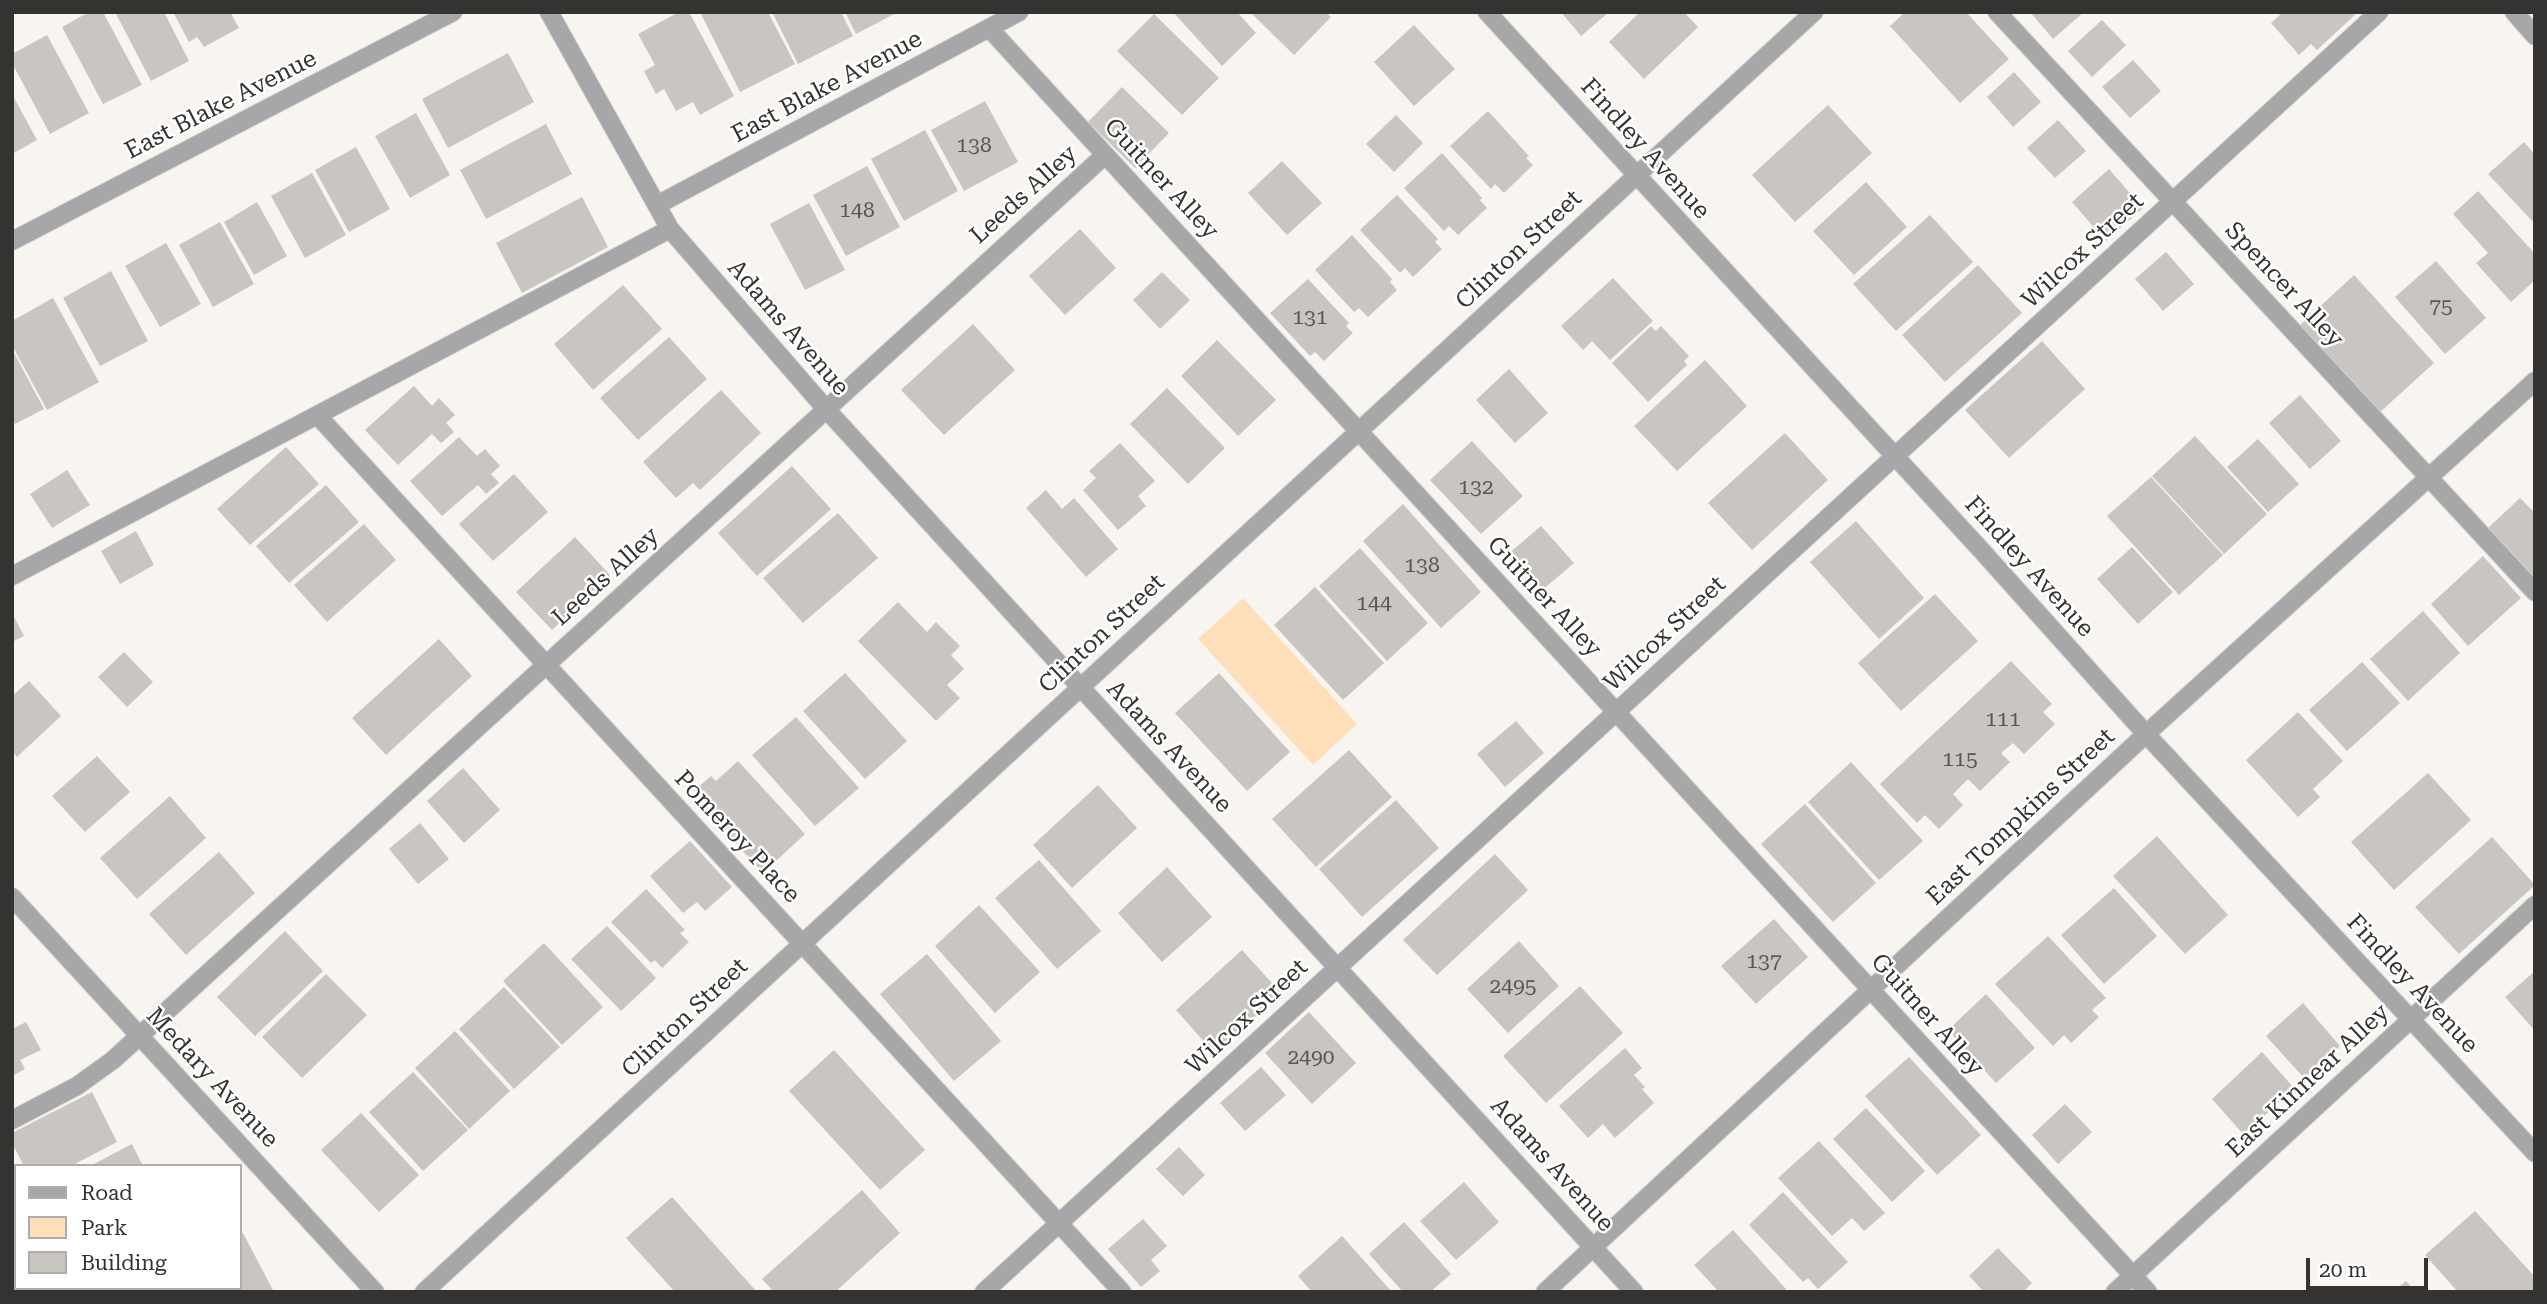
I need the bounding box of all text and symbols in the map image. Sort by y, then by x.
street label: East Blake Avenue [727,25,927,149]
street label: East Blake Avenue [120,44,322,166]
street label: Findley Avenue [1574,73,1716,225]
street label: Guitner Alley [1098,113,1224,245]
house number: 138 [956,133,992,159]
street label: Leeds Alley [965,140,1083,250]
street label: Clinton Street [1450,184,1588,316]
street label: Wilcox Street [2016,187,2150,315]
house number: 148 [839,198,875,224]
street label: Spencer Alley [2219,216,2349,354]
street label: Adams Avenue [721,254,855,402]
house number: 75 [2429,294,2453,320]
house number: 131 [1292,305,1328,331]
house number: 132 [1458,475,1494,501]
street label: Findley Avenue [1958,491,2100,643]
street label: Leeds Alley [547,522,665,632]
street label: Guitner Alley [1481,531,1607,663]
house number: 138 [1404,553,1440,579]
street label: Clinton Street [1033,568,1171,700]
street label: Wilcox Street [1598,570,1732,698]
house number: 144 [1356,591,1392,617]
street label: Adams Avenue [1100,675,1238,819]
house number: 111 [1985,707,2021,733]
street label: East Tompkins Street [1921,722,2121,912]
house number: 115 [1942,747,1978,773]
street label: Pomeroy Place [668,765,806,909]
street label: Findley Avenue [2340,909,2484,1059]
street label: Guitner Alley [1865,948,1989,1082]
house number: 137 [1746,949,1782,975]
street label: Clinton Street [616,952,754,1084]
street label: Wilcox Street [1180,953,1314,1081]
house number: 2495 [1489,974,1537,1000]
street label: East Kinnear Alley [2221,998,2395,1164]
street label: Medary Avenue [140,1002,284,1154]
house number: 2490 [1287,1045,1335,1071]
street label: Adams Avenue [1484,1092,1620,1238]
legend [14,1164,242,1290]
text: Road [81,1181,133,1205]
text: Park [81,1216,127,1240]
scale bar [2309,1244,2432,1288]
text: Building [81,1251,167,1275]
text: 20 m [2319,1258,2367,1282]

